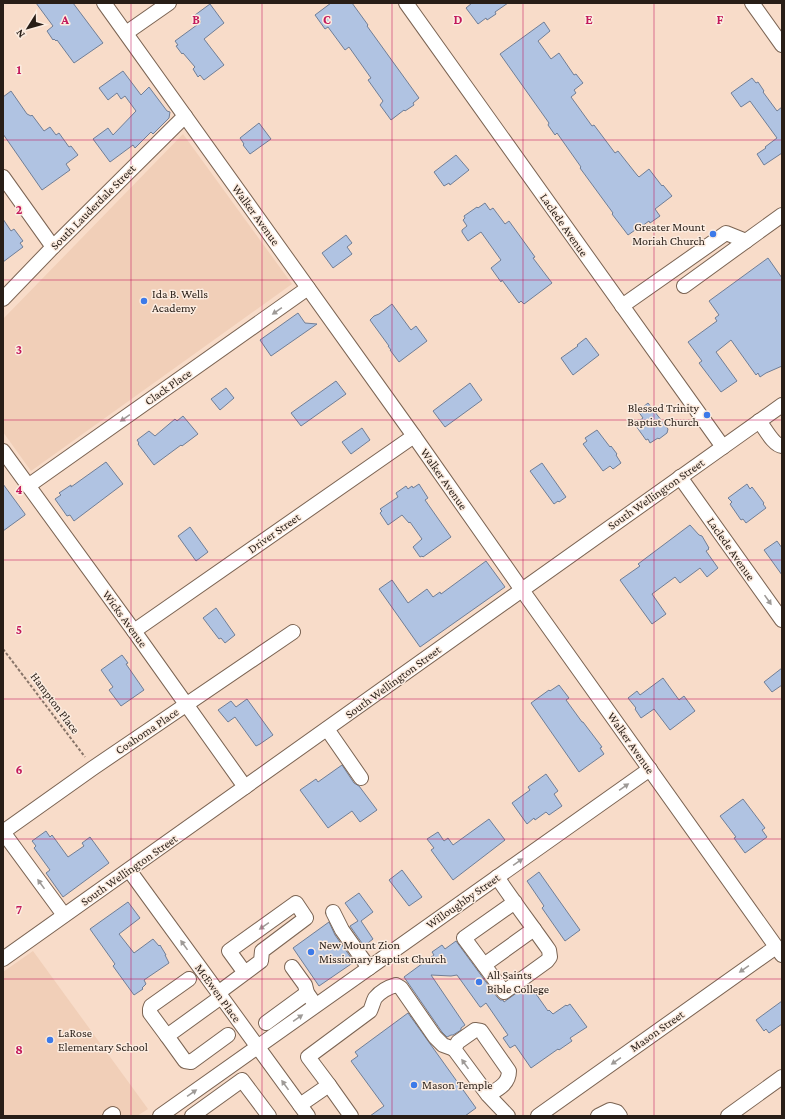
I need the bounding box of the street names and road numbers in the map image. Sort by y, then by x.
street label: South Lauderdale Street [47,161,139,253]
street label: Walker Avenue [229,182,283,248]
street label: Laclede Avenue [537,191,591,259]
street label: Clack Place [142,366,194,408]
street label: Walker Avenue [418,446,470,512]
street label: South Wellington Street [605,455,708,533]
street label: Driver Street [245,509,304,556]
street label: Laclede Avenue [704,515,758,583]
street label: Wicks Avenue [100,588,150,650]
street label: South Wellington Street [342,642,444,721]
street label: Hampton Place [27,670,83,736]
street label: Coahoma Place [113,705,181,757]
street label: Walker Avenue [605,710,657,776]
street label: South Wellington Street [78,831,181,909]
street label: Willoughby Street [423,870,503,932]
street label: McEwen Place [192,961,244,1025]
street label: Mason Street [627,1007,688,1055]

